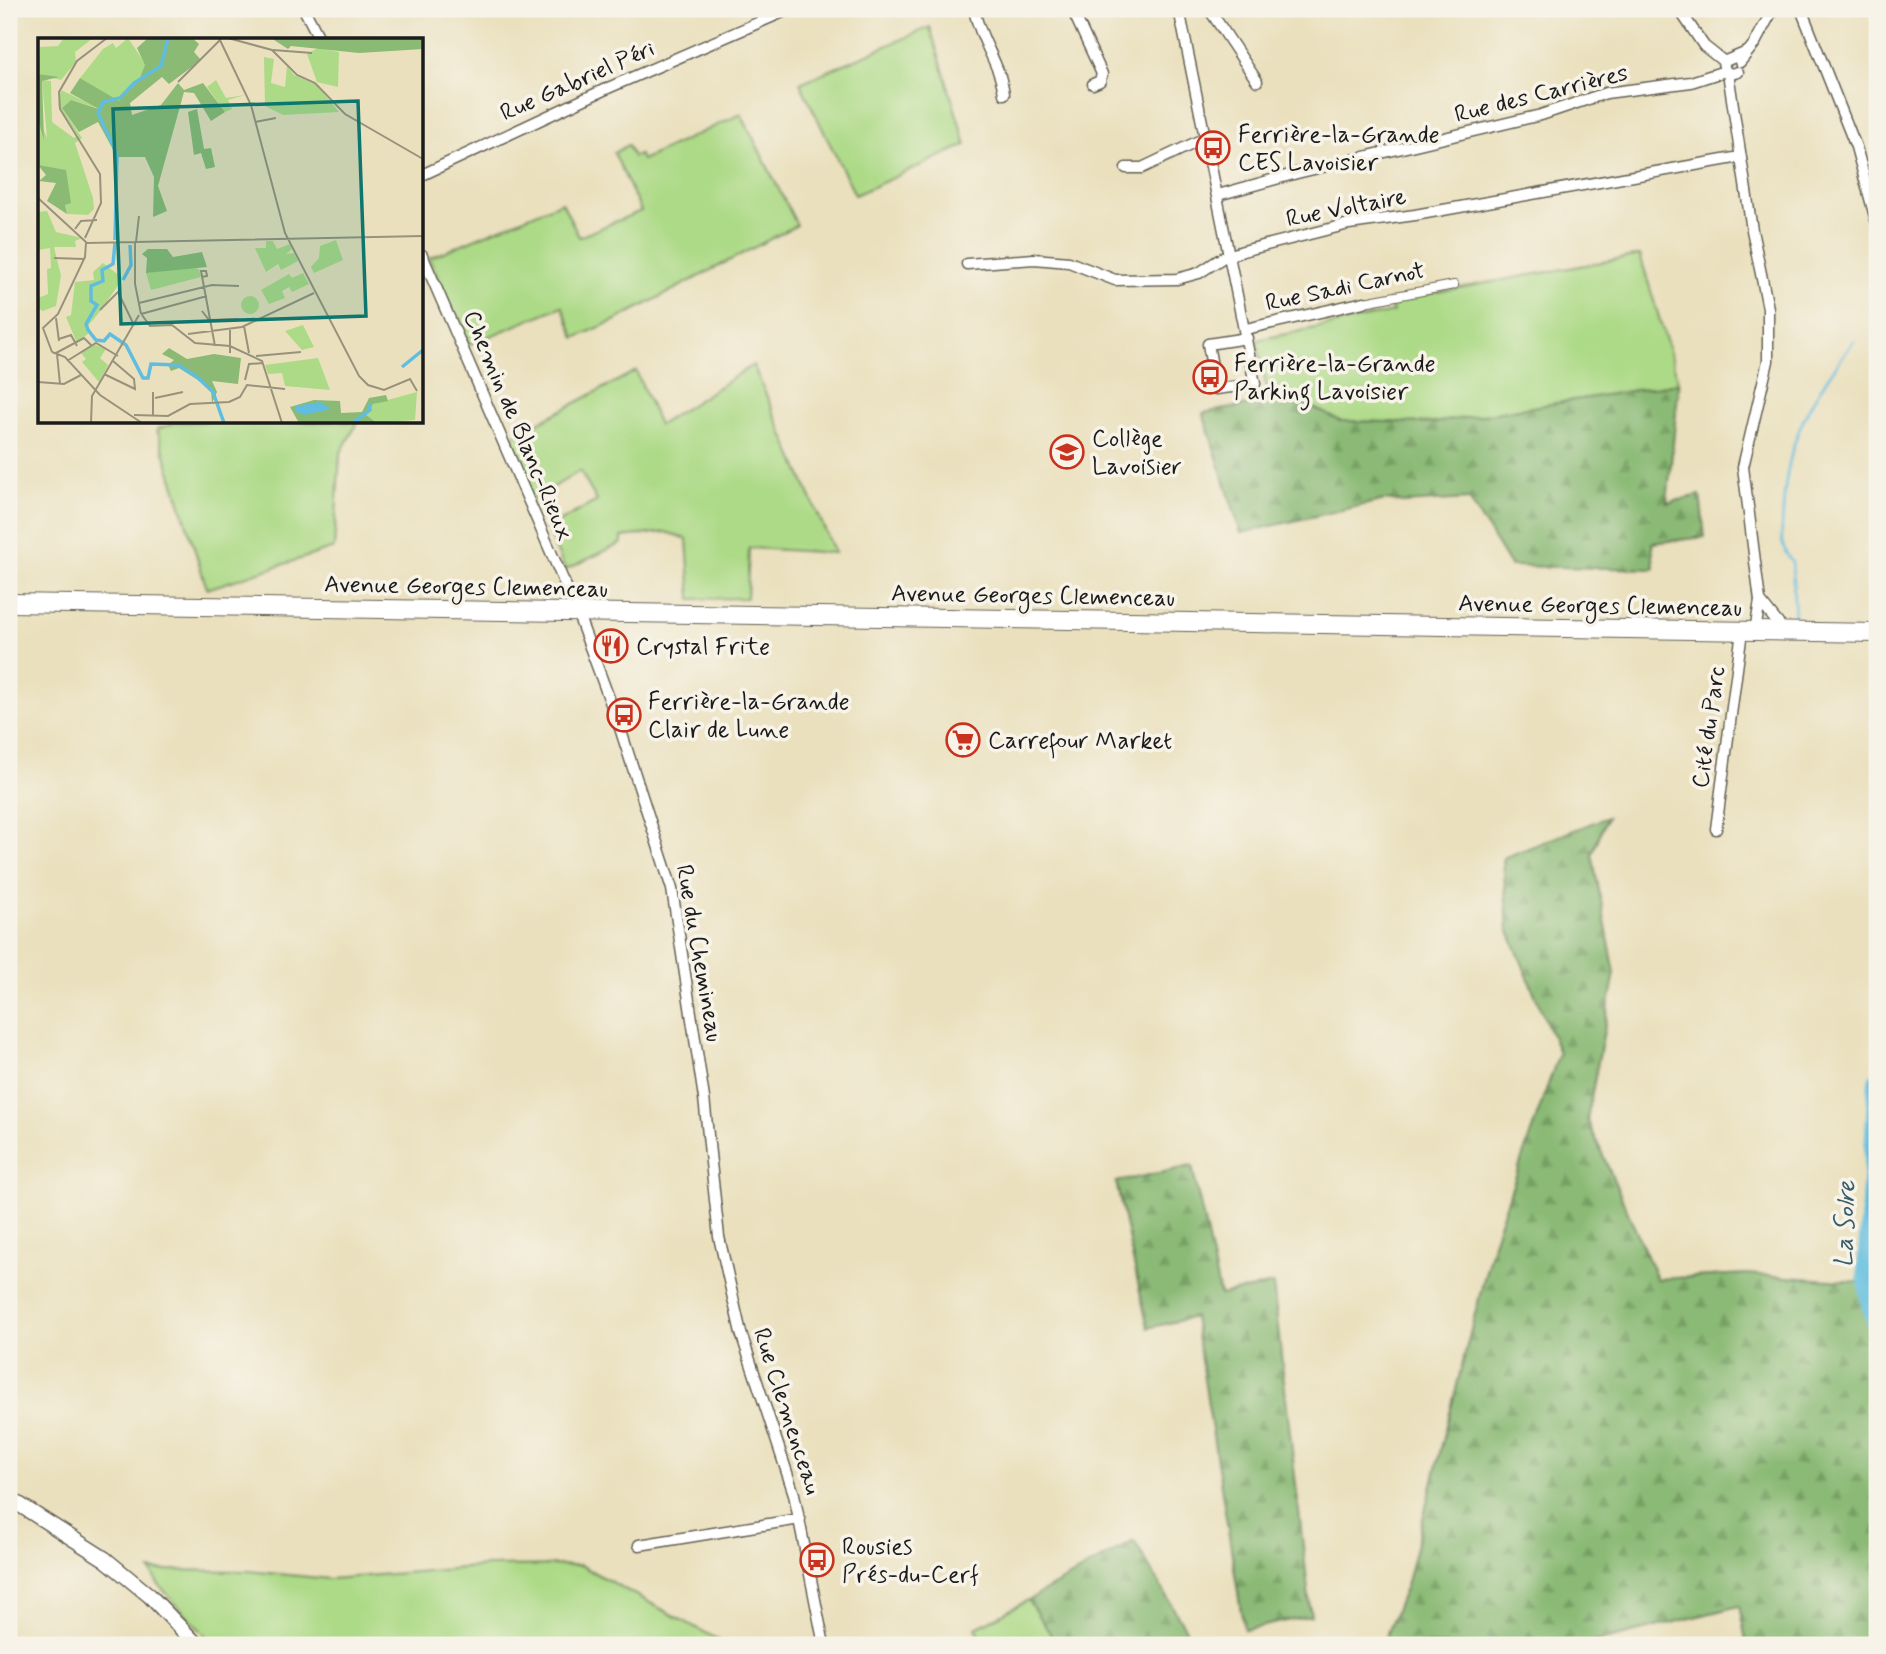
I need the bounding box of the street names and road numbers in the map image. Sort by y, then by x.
street label: Rue Gabriel Péri [496,34,660,129]
street label: Rue des Carrières [1451,58,1632,131]
street label: Rue Voltaire [1283,182,1409,235]
street label: Rue Sadi Carnot [1263,255,1428,319]
street label: Chemin de Blanc-Rieux [455,306,580,546]
street label: Avenue Georges Clemenceau [324,570,608,607]
street label: Avenue Georges Clemenceau [891,579,1175,616]
street label: Avenue Georges Clemenceau [1458,589,1742,626]
street label: Cité du Parc [1686,664,1733,790]
street label: Rue du Chemineau [668,862,729,1044]
street label: Rue Clemenceau [745,1324,828,1499]

